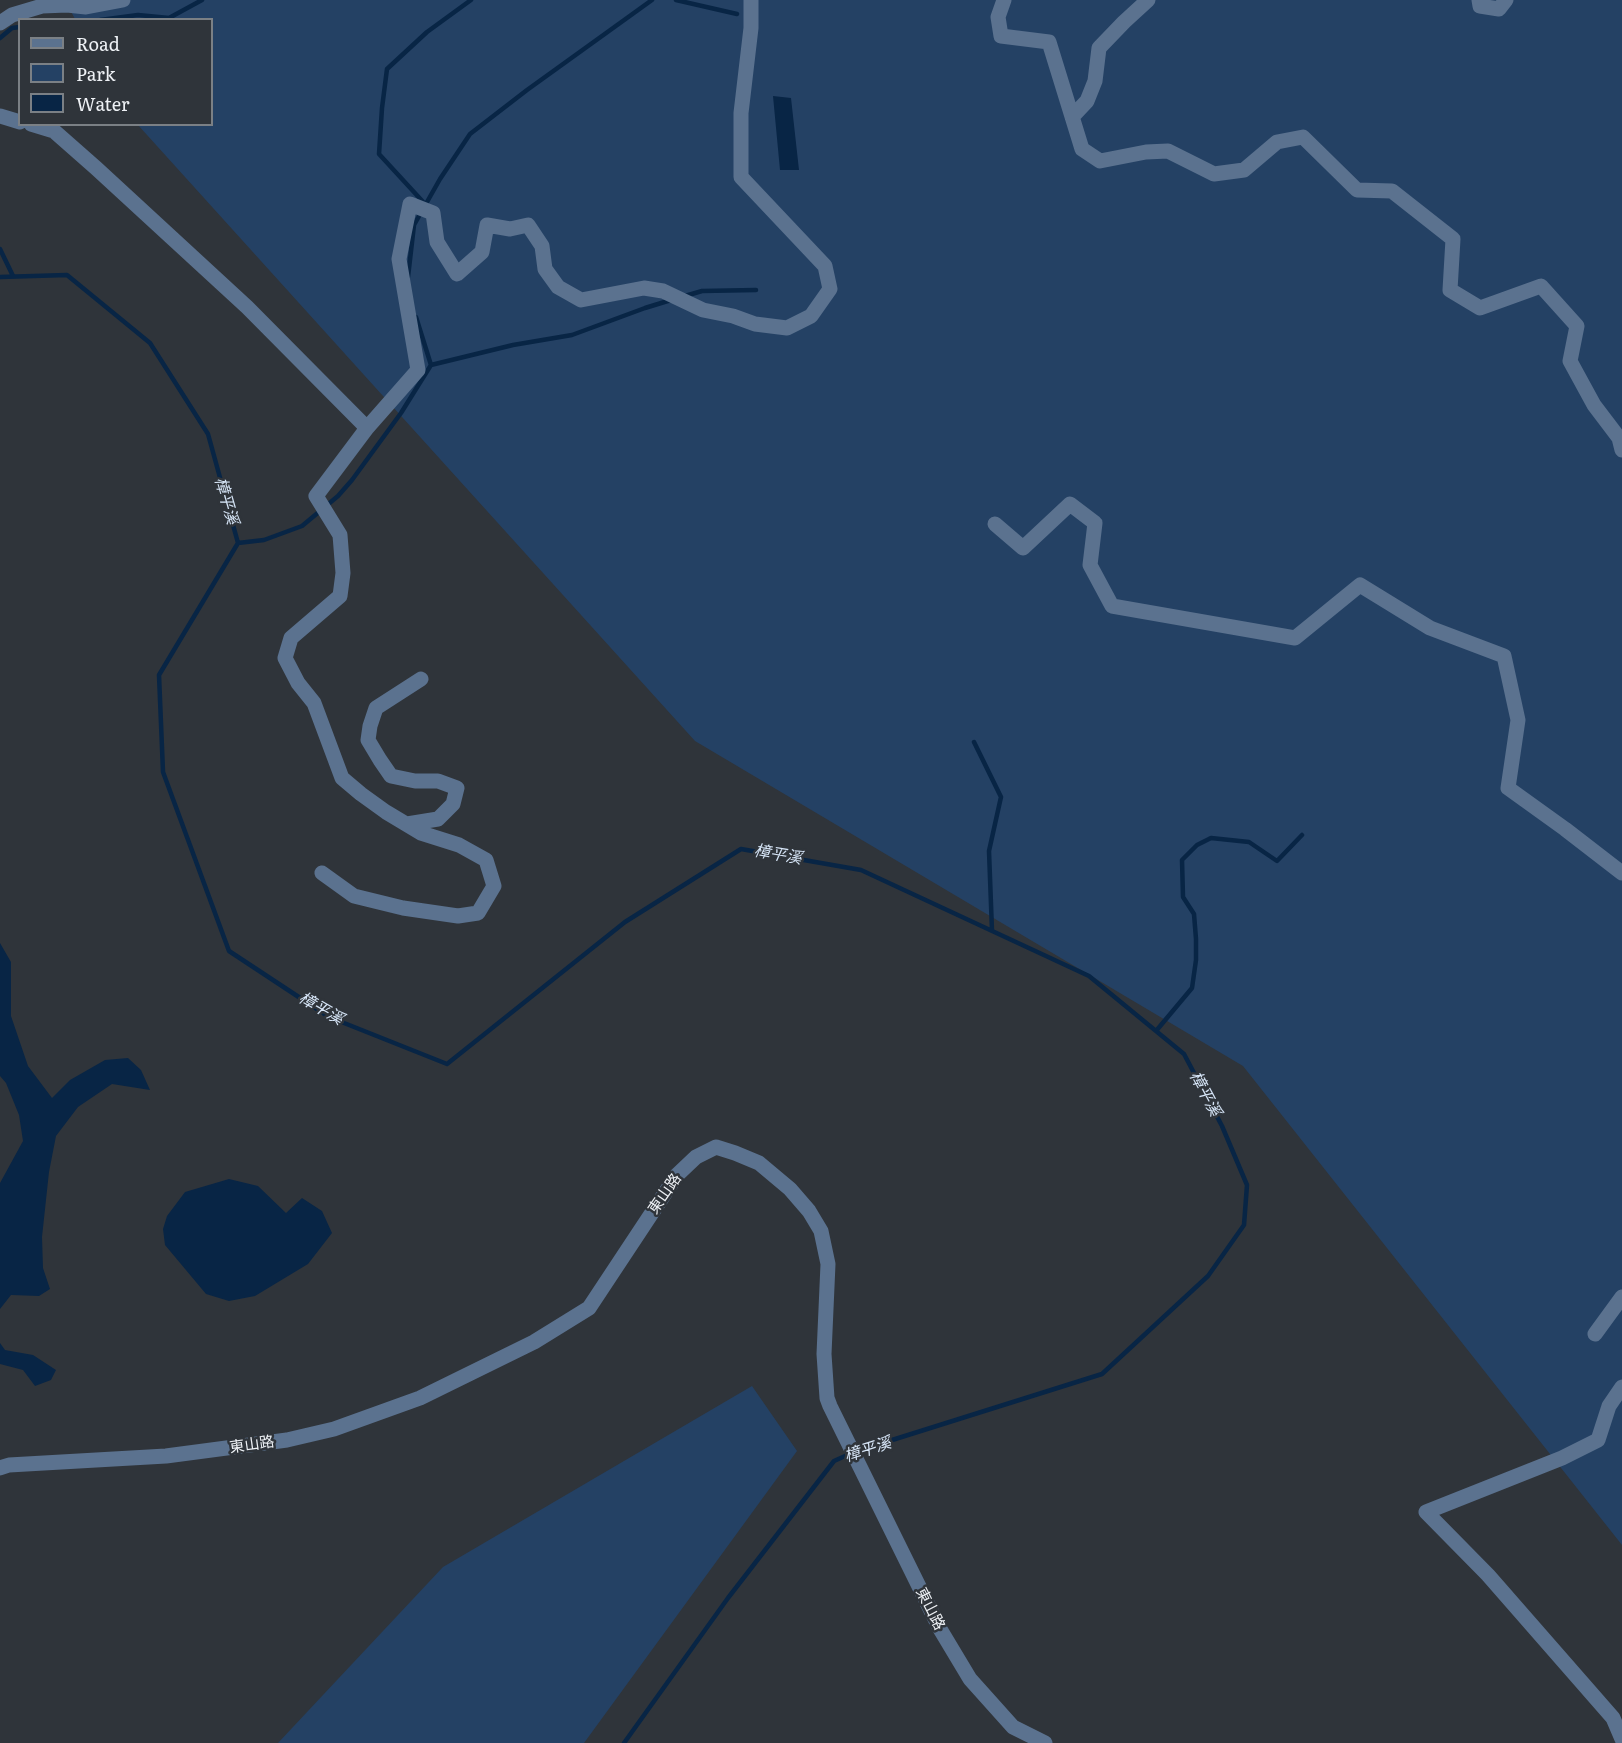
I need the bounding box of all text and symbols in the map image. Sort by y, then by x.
legend [18,18,213,126]
text: Road [76,30,120,57]
text: Park [76,60,115,87]
text: Water [76,90,129,117]
water label: 樟平溪 [210,475,242,527]
water label: 樟平溪 [753,841,803,869]
water label: 樟平溪 [295,989,347,1029]
water label: 樟平溪 [1185,1068,1225,1120]
street label: 東山路 [645,1170,685,1218]
street label: 東山路 [228,1433,276,1457]
water label: 樟平溪 [842,1433,894,1467]
street label: 東山路 [912,1585,948,1633]

